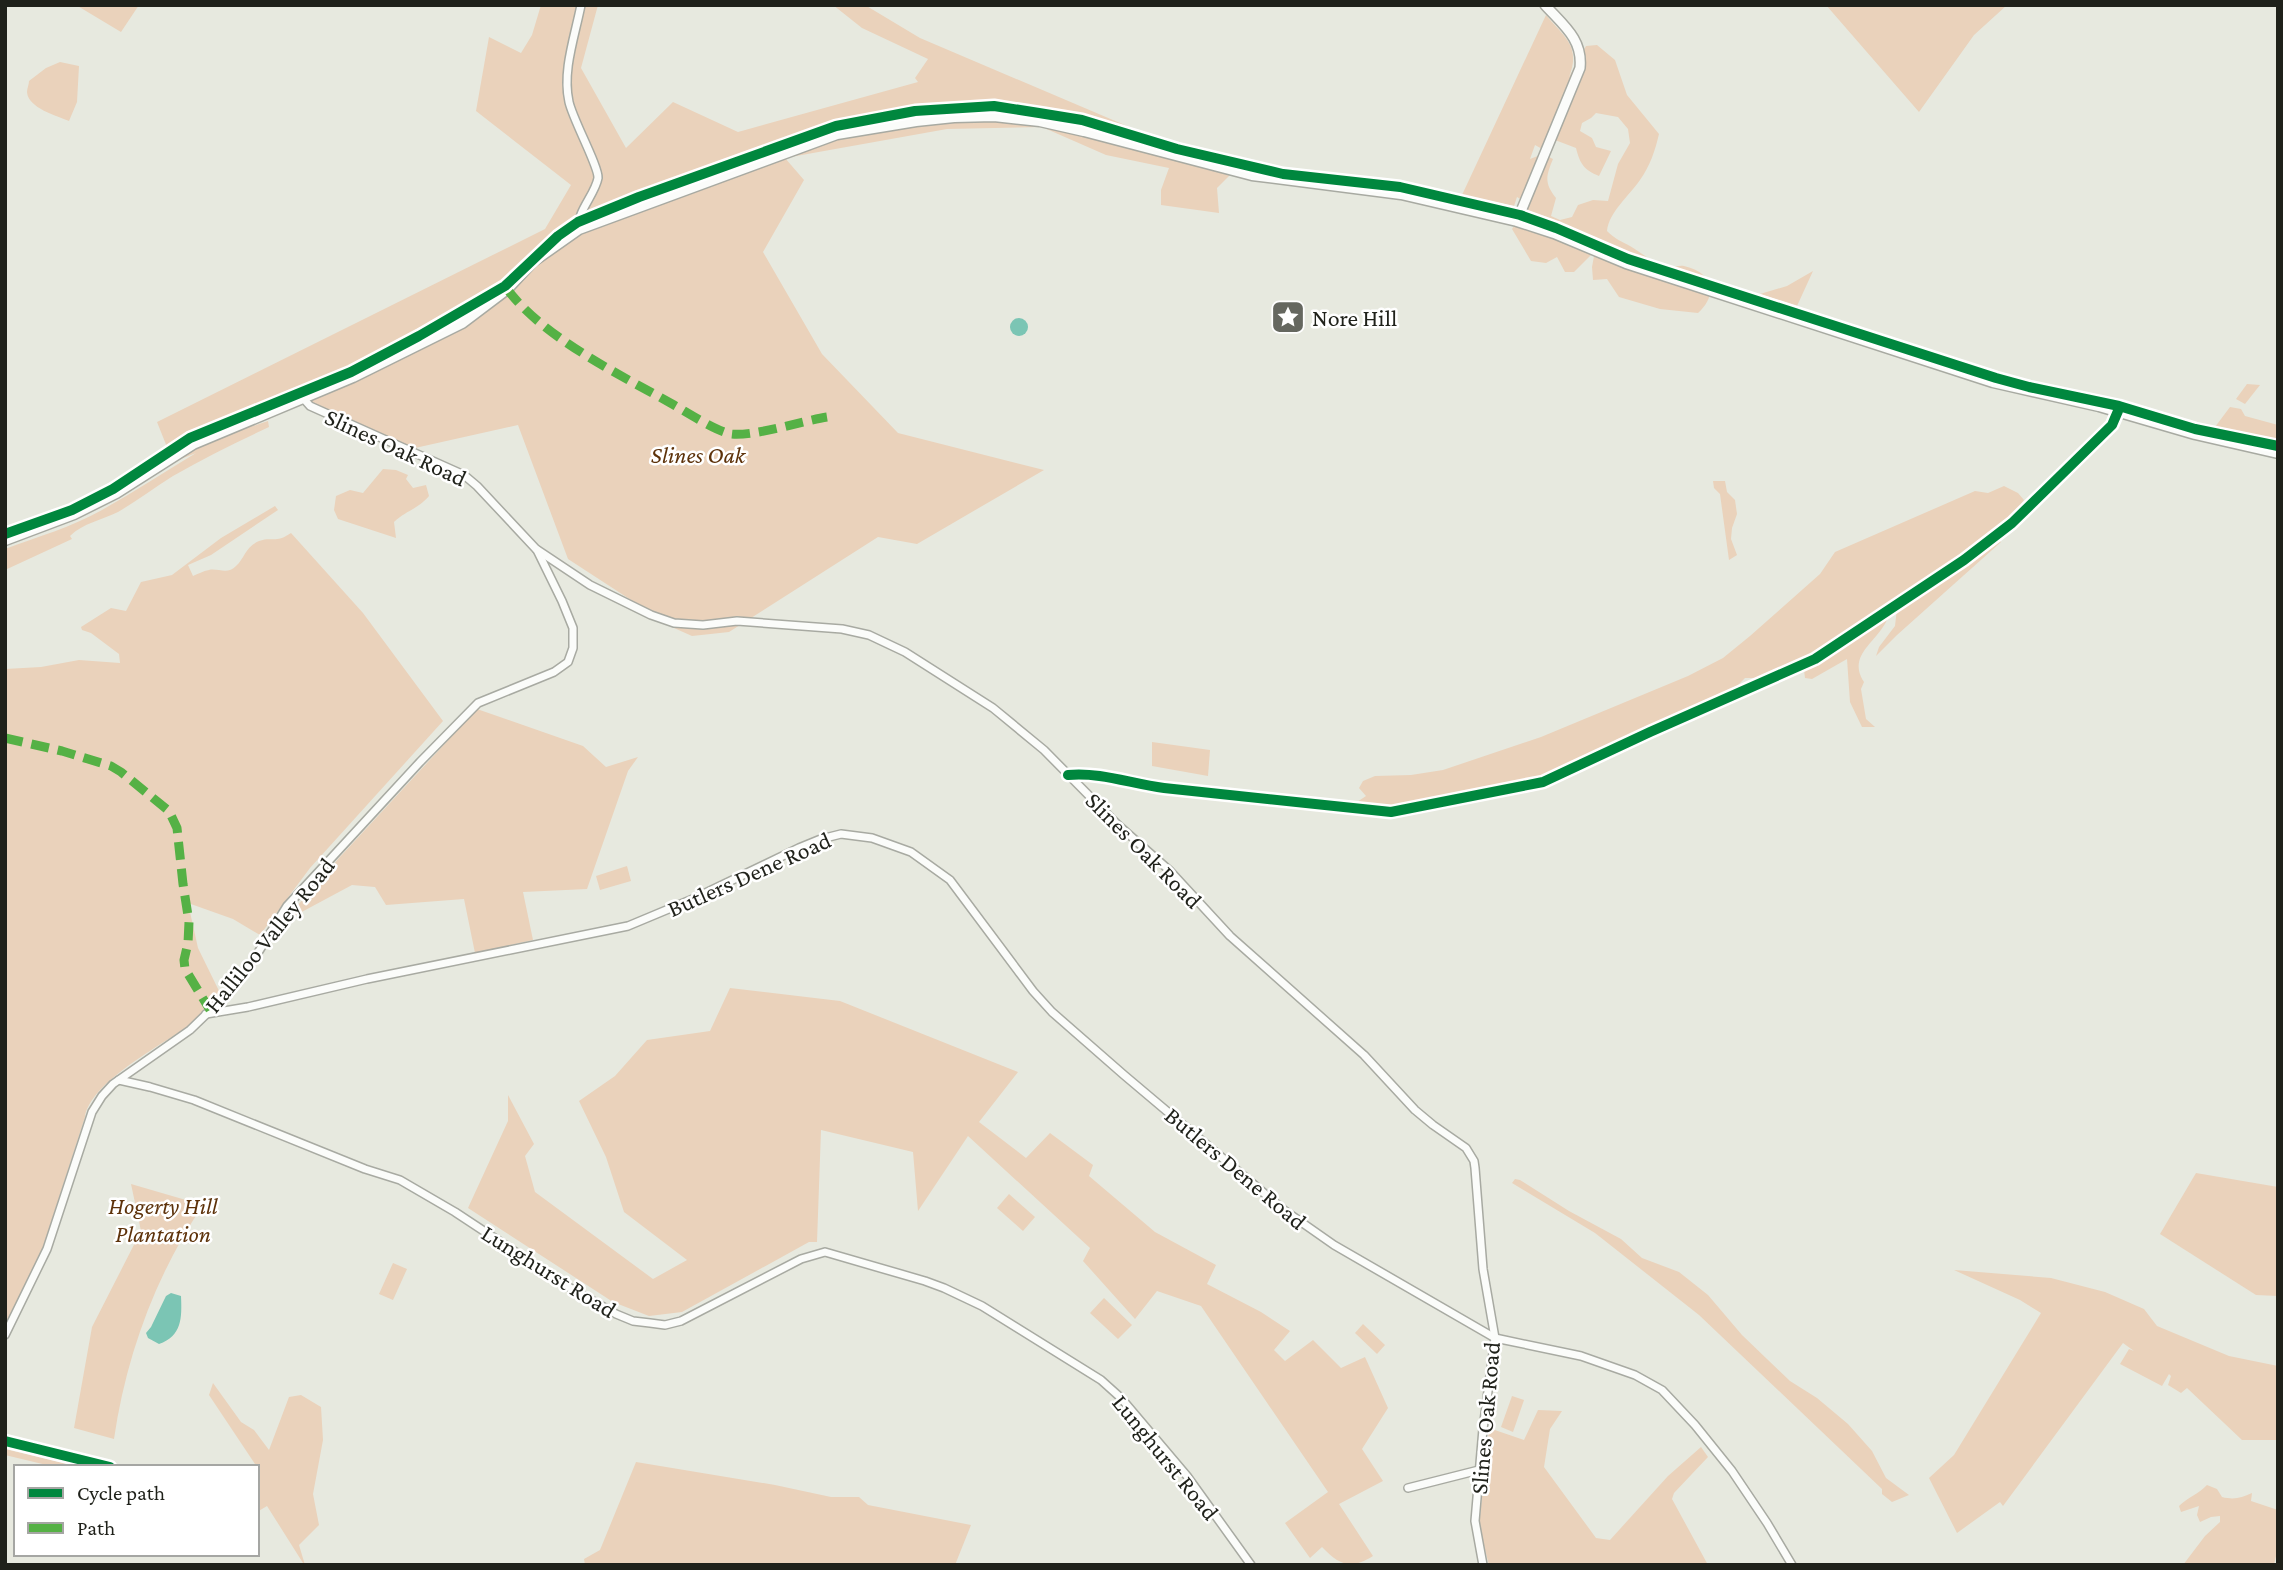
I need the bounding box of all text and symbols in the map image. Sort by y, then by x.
place icon: Nore Hill [1269,298,1307,336]
place label: Nore Hill [1312,304,1397,331]
street label: Slines Oak Road [321,402,471,492]
park label: Slines Oak [651,441,747,468]
street label: Slines Oak Road [1080,786,1208,914]
street label: Butlers Dene Road [663,826,835,922]
street label: Halliloo Valley Road [198,852,340,1018]
street label: Butlers Dene Road [1160,1101,1312,1235]
park label: Hogerty Hill Plantation [108,1192,219,1247]
street label: Lunghurst Road [477,1219,622,1323]
street label: Slines Oak Road [1465,1340,1505,1495]
street label: Lunghurst Road [1107,1389,1225,1525]
legend [14,1465,259,1556]
text: Cycle path [77,1481,165,1505]
text: Path [77,1516,115,1540]

